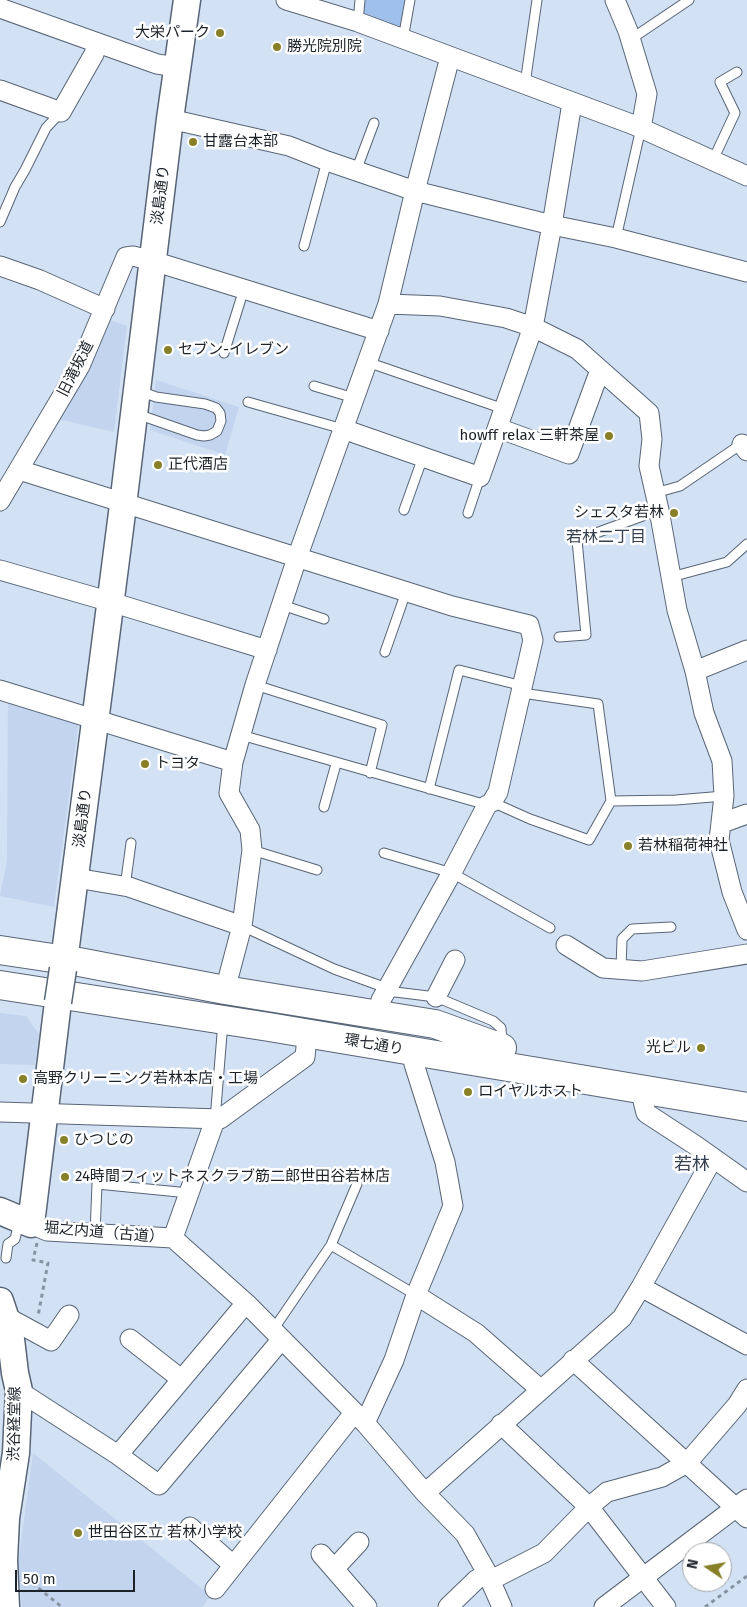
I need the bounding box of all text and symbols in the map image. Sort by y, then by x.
place label: 大栄パーク [135,24,210,42]
marker: 大栄パーク [214,27,226,39]
place label: 勝光院別院 [287,38,362,56]
marker: 勝光院別院 [271,41,283,53]
place label: 甘露台本部 [203,133,278,151]
marker: 甘露台本部 [187,136,199,148]
street label: 淡島通り [148,164,174,226]
street label: 旧滝坂道 [54,338,98,400]
place label: セブン-イレブン [178,341,289,359]
marker: セブン-イレブン [162,344,174,356]
place label: howff relax 三軒茶屋 [459,427,599,445]
marker: howff relax 三軒茶屋 [603,430,615,442]
place label: 正代酒店 [168,456,228,474]
marker: 正代酒店 [152,459,164,471]
place label: シェスタ若林 [574,504,664,522]
marker: シェスタ若林 [668,507,680,519]
district label: 若林二丁目 [566,528,646,548]
place label: トヨタ [155,755,200,773]
marker: トヨタ [139,758,151,770]
street label: 淡島通り [70,787,96,849]
place label: 若林稲荷神社 [638,837,728,855]
marker: 若林稲荷神社 [622,840,634,852]
street label: 環七通り [343,1031,405,1059]
place label: 光ビル [646,1039,691,1057]
marker: 光ビル [695,1042,707,1054]
place label: 高野クリーニング若林本店・工場 [33,1070,258,1088]
marker: 高野クリーニング若林本店・工場 [17,1073,29,1085]
place label: ロイヤルホスト [478,1083,583,1101]
marker: ロイヤルホスト [462,1086,474,1098]
place label: ひつじの [74,1131,134,1149]
marker: ひつじの [58,1134,70,1146]
district label: 若林 [674,1154,710,1176]
place label: 24時間フィットネスクラブ筋二郎世田谷若林店 [75,1168,390,1186]
marker: 24時間フィットネスクラブ筋二郎世田谷若林店 [59,1171,71,1183]
street label: 堀之内道（古道） [43,1219,165,1247]
street label: 渋谷経堂線 [5,1386,25,1462]
place label: 世田谷区立 若林小学校 [88,1524,242,1542]
marker: 世田谷区立 若林小学校 [72,1527,84,1539]
north arrow [682,1542,732,1592]
text: N [684,1558,702,1570]
scale bar [18,1560,138,1592]
text: 50 m [23,1570,56,1588]

